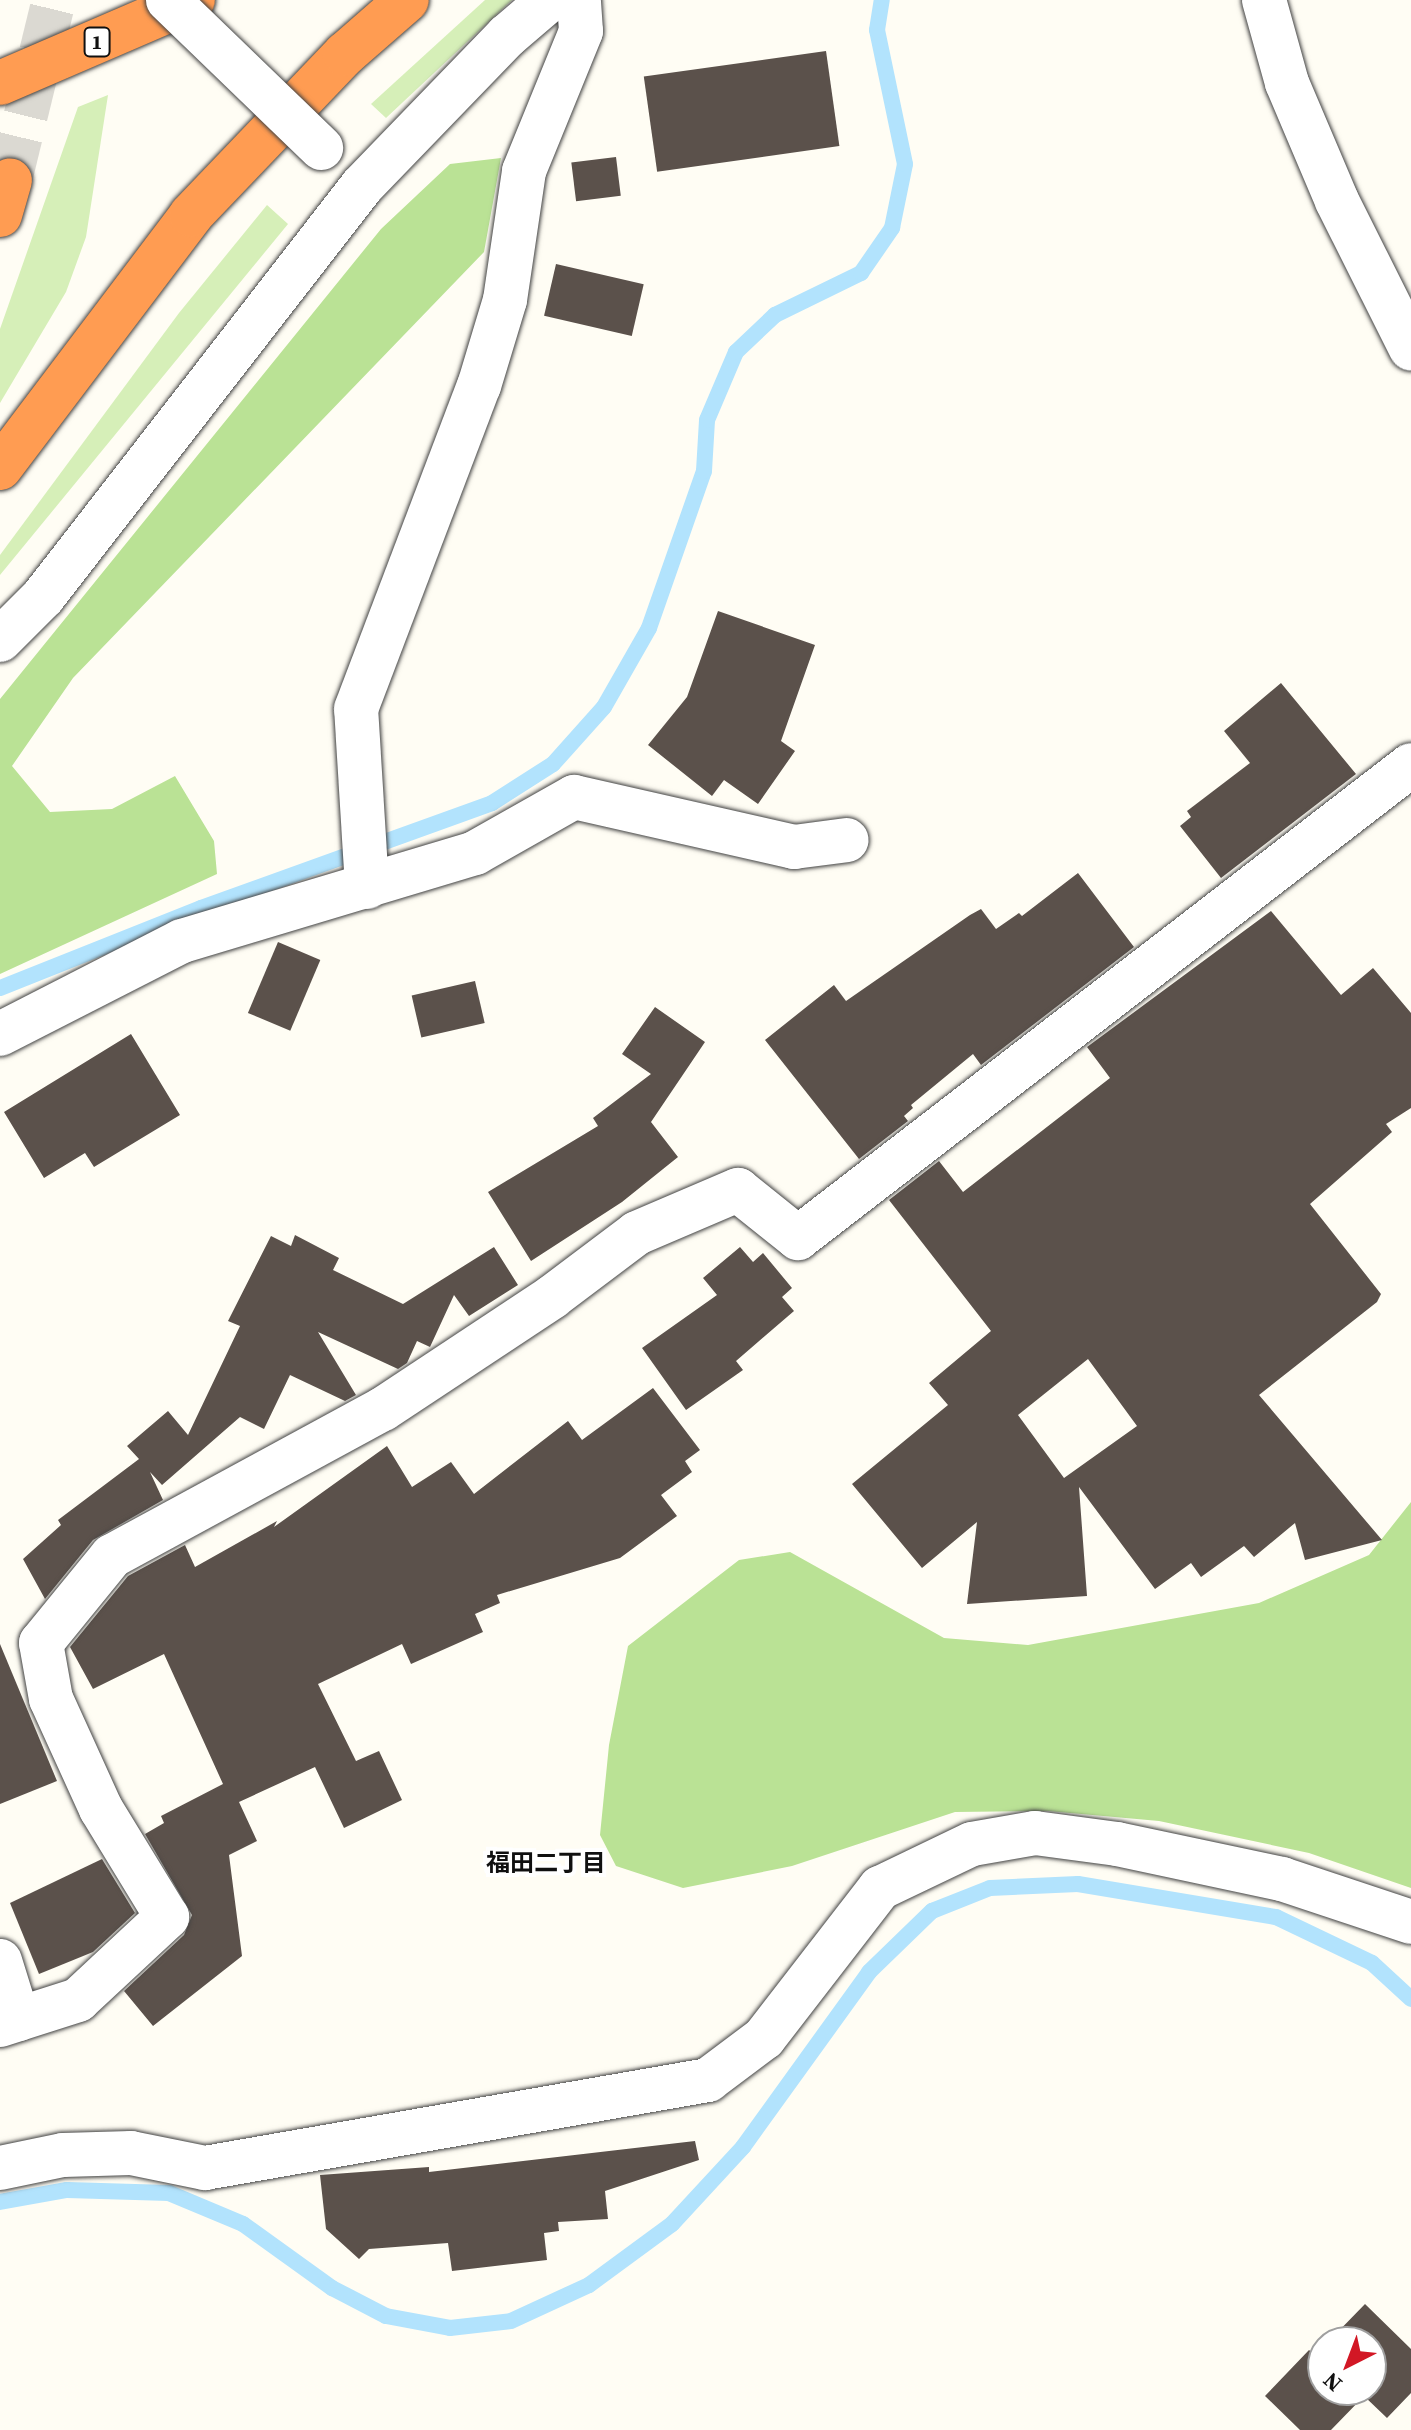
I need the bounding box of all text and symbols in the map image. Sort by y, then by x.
road number: 1 [83,26,111,58]
district label: 福田二丁目 [486,1849,606,1877]
north arrow [1307,2326,1387,2406]
text: N [1316,2366,1348,2399]

